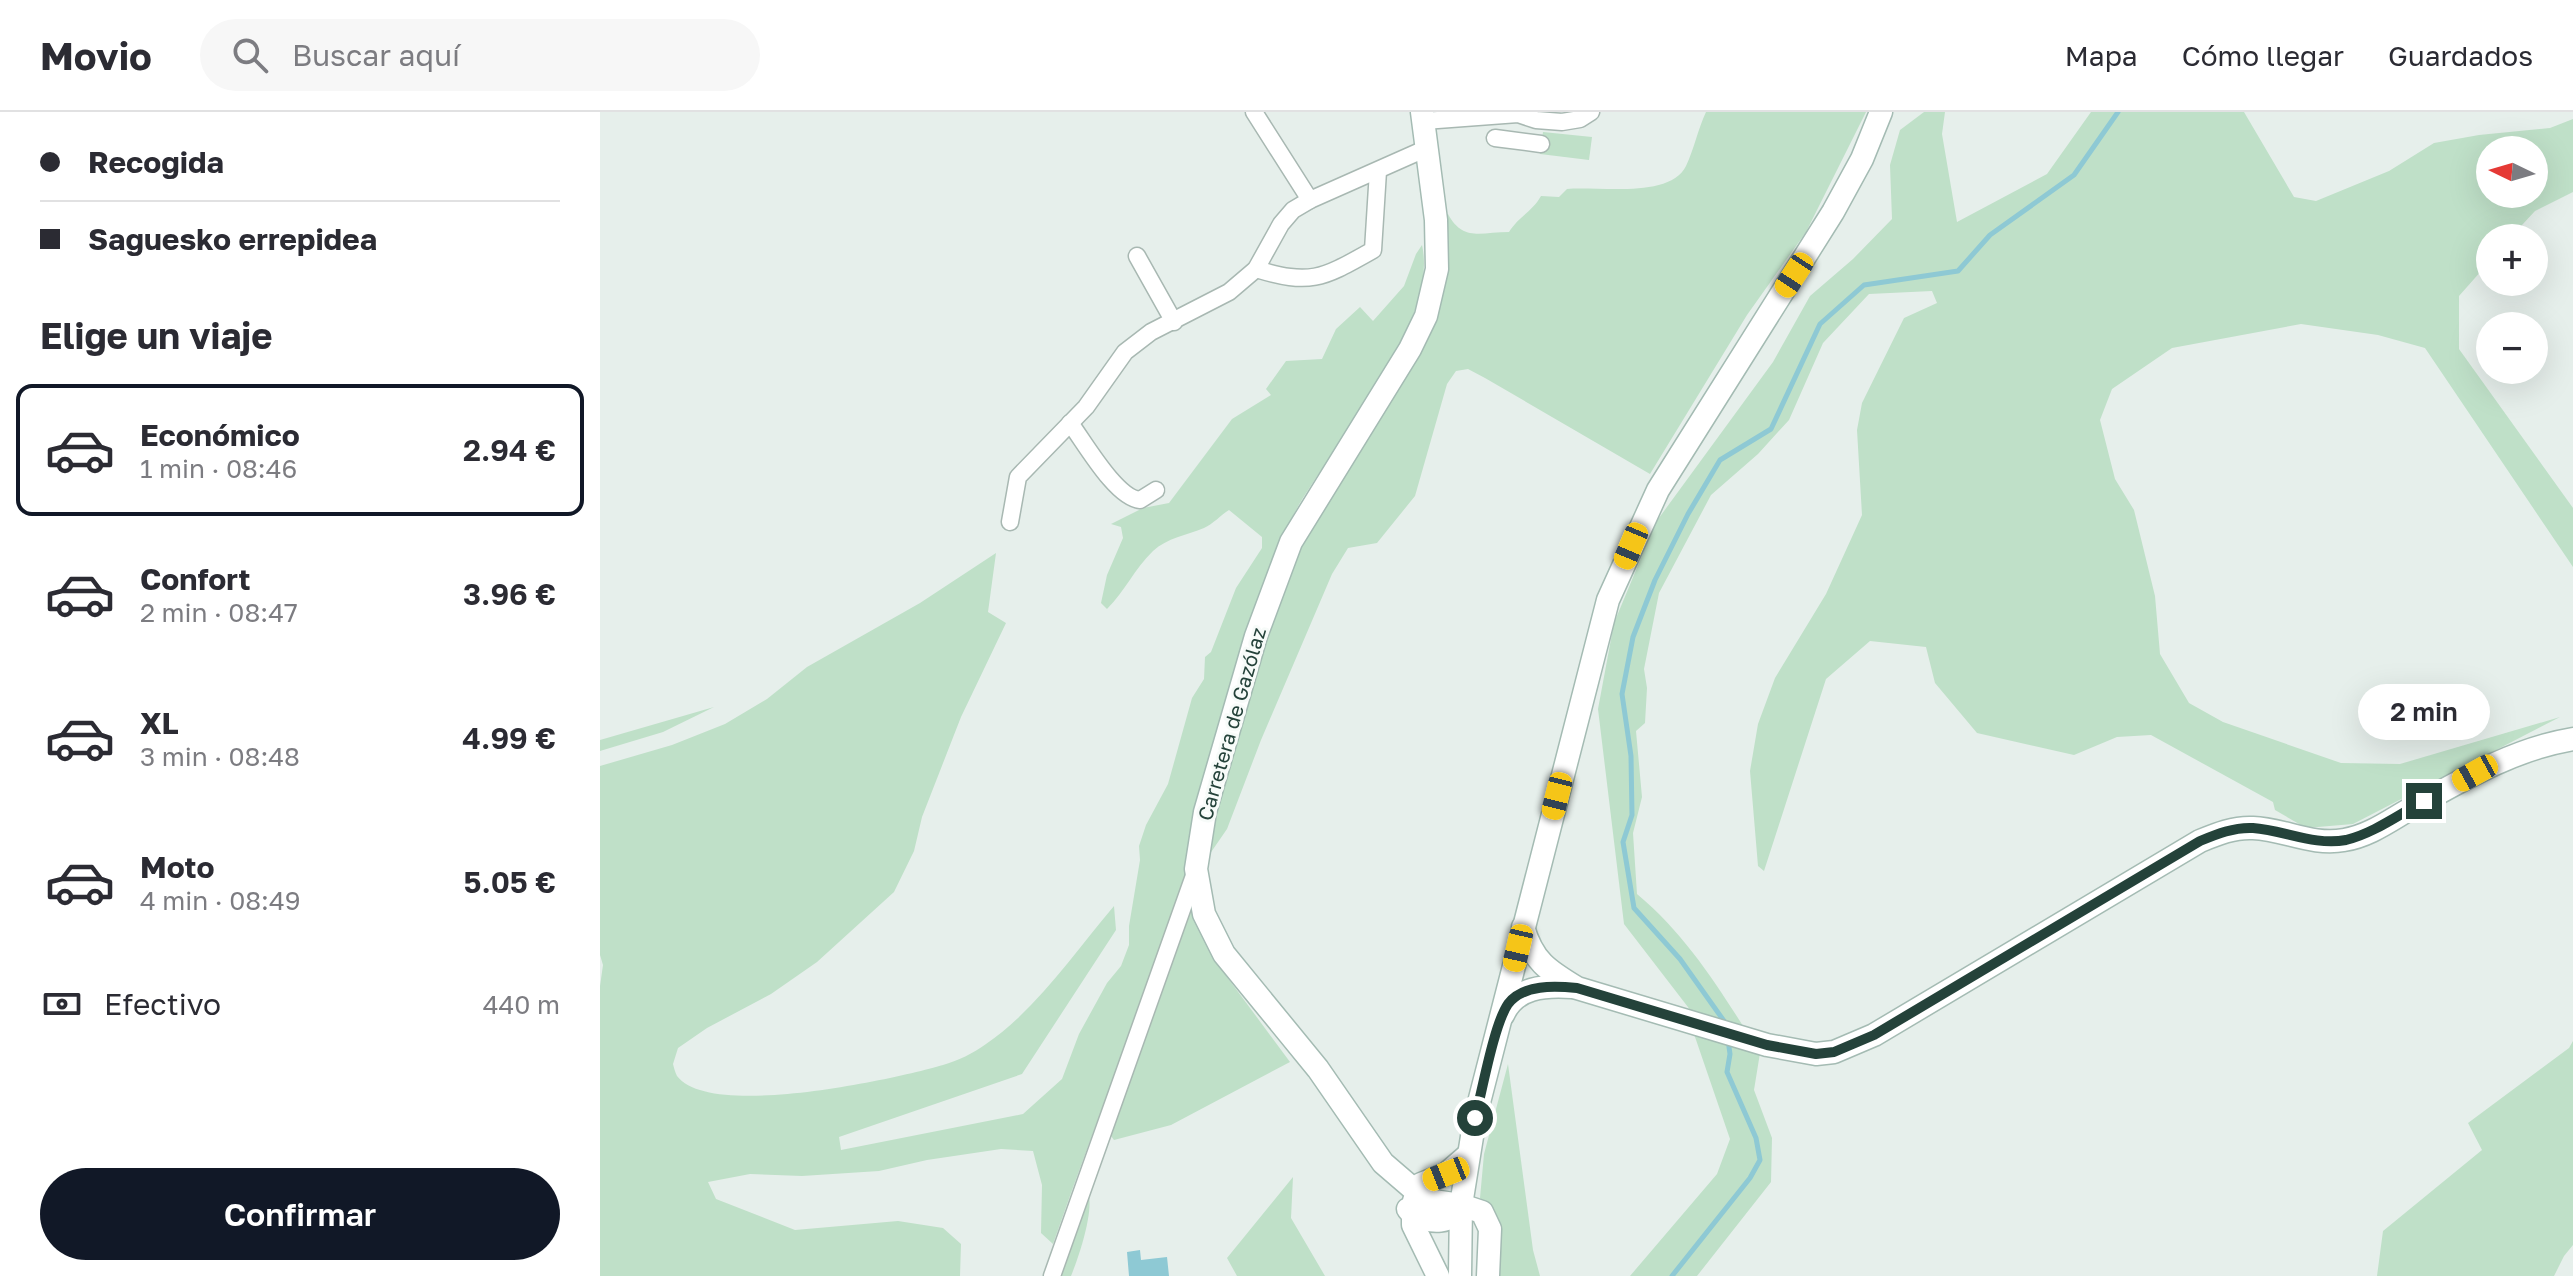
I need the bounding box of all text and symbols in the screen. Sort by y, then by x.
search box [200,19,760,91]
text: Movio [40,33,152,78]
icon: search [228,33,272,77]
text: Buscar aquí [292,37,460,73]
text: Mapa [2065,39,2138,72]
text: Cómo llegar [2182,39,2344,72]
text: Guardados [2388,39,2533,72]
north arrow [2476,136,2548,208]
map controls [2476,136,2548,384]
text: Recogida [88,144,224,180]
text: Saguesko errepidea [88,221,377,257]
button: + [2476,224,2548,296]
car [1771,248,1817,302]
button: − [2476,312,2548,384]
text: Elige un viaje [40,314,272,357]
icon: car [44,414,116,486]
text: Económico [140,417,300,453]
text: 2.94 € [463,432,556,468]
text: 1 min · 08:46 [140,453,297,484]
car [1611,519,1651,573]
icon: car [44,558,116,630]
text: Confort [140,561,251,597]
text: 3.96 € [463,576,556,612]
text: 2 min · 08:47 [140,597,298,628]
street label: Carretera de Gazólaz [1192,624,1270,823]
callout: 2 min [2358,685,2490,741]
text: 2 min [2390,696,2458,727]
icon: car [44,702,116,774]
text: XL [140,705,179,741]
text: 4.99 € [462,720,556,756]
text: 3 min · 08:48 [140,741,300,772]
car [2448,751,2502,795]
car [1540,770,1574,822]
route end [2406,783,2442,819]
icon: car [44,846,116,918]
text: Moto [140,849,215,885]
text: 5.05 € [463,864,556,900]
text: 4 min · 08:49 [140,885,301,916]
car [1501,922,1535,974]
icon: cash [40,982,84,1026]
text: Efectivo [104,986,221,1022]
text: 440 m [483,989,560,1020]
route start [1457,1100,1493,1136]
car [1419,1154,1473,1194]
button: Confirmar [40,1168,560,1260]

